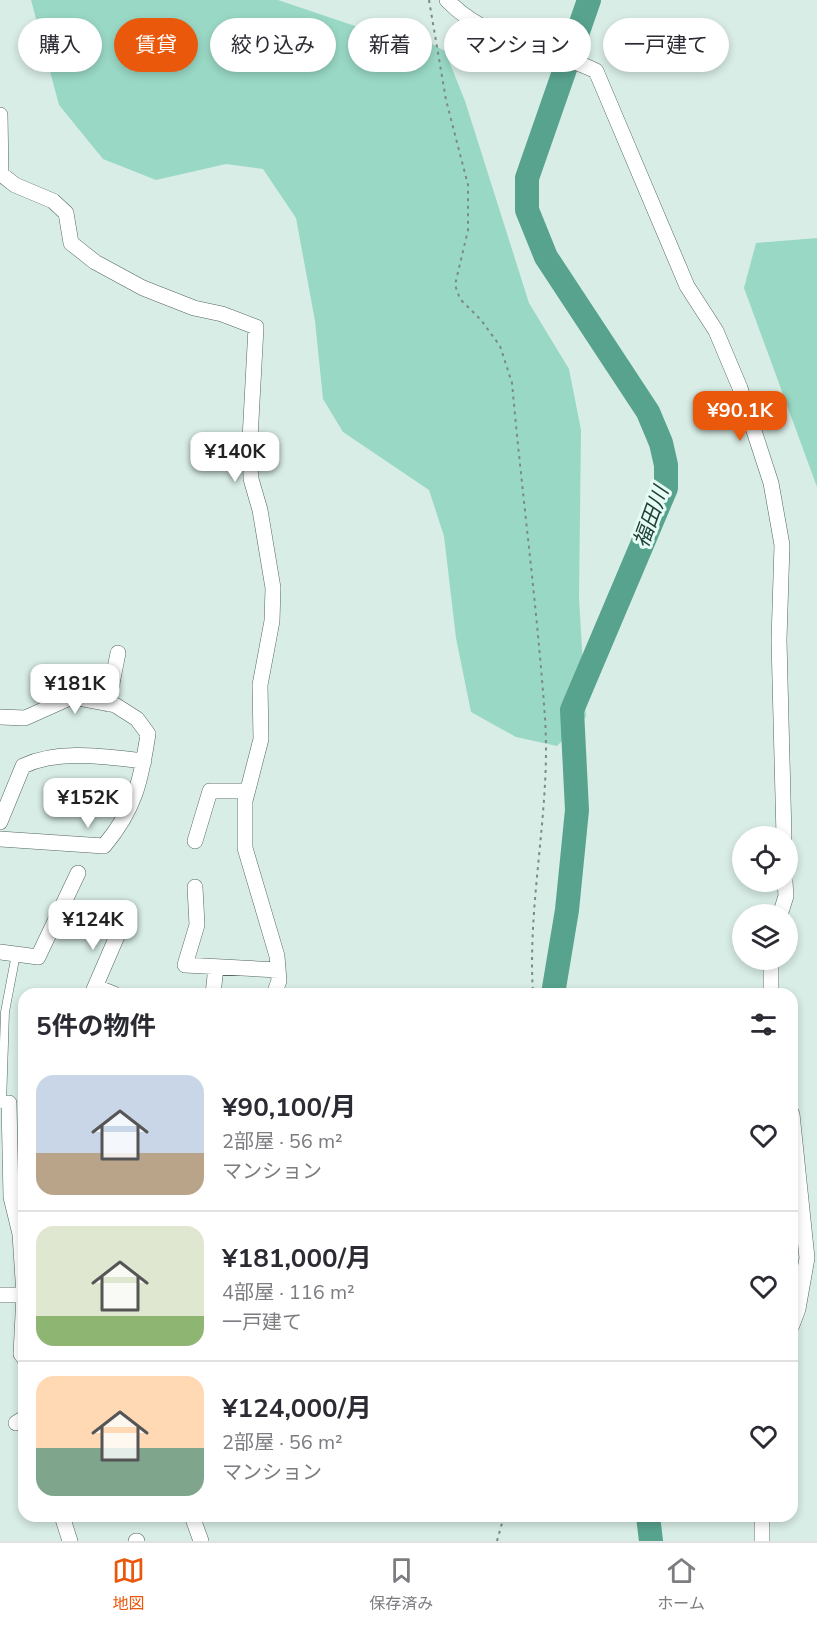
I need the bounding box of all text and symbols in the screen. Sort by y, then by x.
chip: 購入 [18,18,102,72]
chip: 賃貸 [114,18,198,72]
chip: 絞り込み [210,18,336,72]
chip: 新着 [348,18,432,72]
chip: マンション [444,18,591,72]
chip: 一戸建て [603,18,729,72]
pin: ¥90.1K [691,391,789,442]
text: ¥90.1K [707,397,773,424]
pin: ¥140K [193,432,277,483]
text: ¥140K [204,438,266,465]
water label: 福田川 [627,481,676,551]
pin: ¥181K [33,664,117,715]
text: ¥181K [44,670,106,697]
pin: ¥152K [46,778,130,829]
text: ¥152K [57,784,119,811]
map controls [732,826,798,970]
button: locate [732,826,798,892]
pin: ¥124K [51,900,135,951]
button: layers [732,904,798,970]
text: ¥124K [62,906,124,933]
icon: filters [747,1008,780,1041]
text: 5件の物件 [36,1009,156,1044]
text: ¥90,100/月 [222,1090,356,1125]
icon: home [84,1099,156,1171]
icon: heart [747,1119,780,1152]
text: 2部屋 · 56 m² [222,1128,343,1155]
text: マンション [222,1158,322,1185]
text: ¥181,000/月 [222,1241,372,1276]
icon: home [84,1250,156,1322]
icon: heart [747,1270,780,1303]
text: 4部屋 · 116 m² [222,1279,355,1306]
text: 一戸建て [222,1309,302,1336]
text: ¥124,000/月 [222,1391,372,1426]
icon: home [84,1400,156,1472]
icon: heart [747,1420,780,1453]
text: 2部屋 · 56 m² [222,1429,343,1456]
text: マンション [222,1459,322,1486]
tab: 地図 [112,1554,145,1615]
tab: 保存済み [369,1554,433,1615]
tab: ホーム [657,1554,705,1615]

